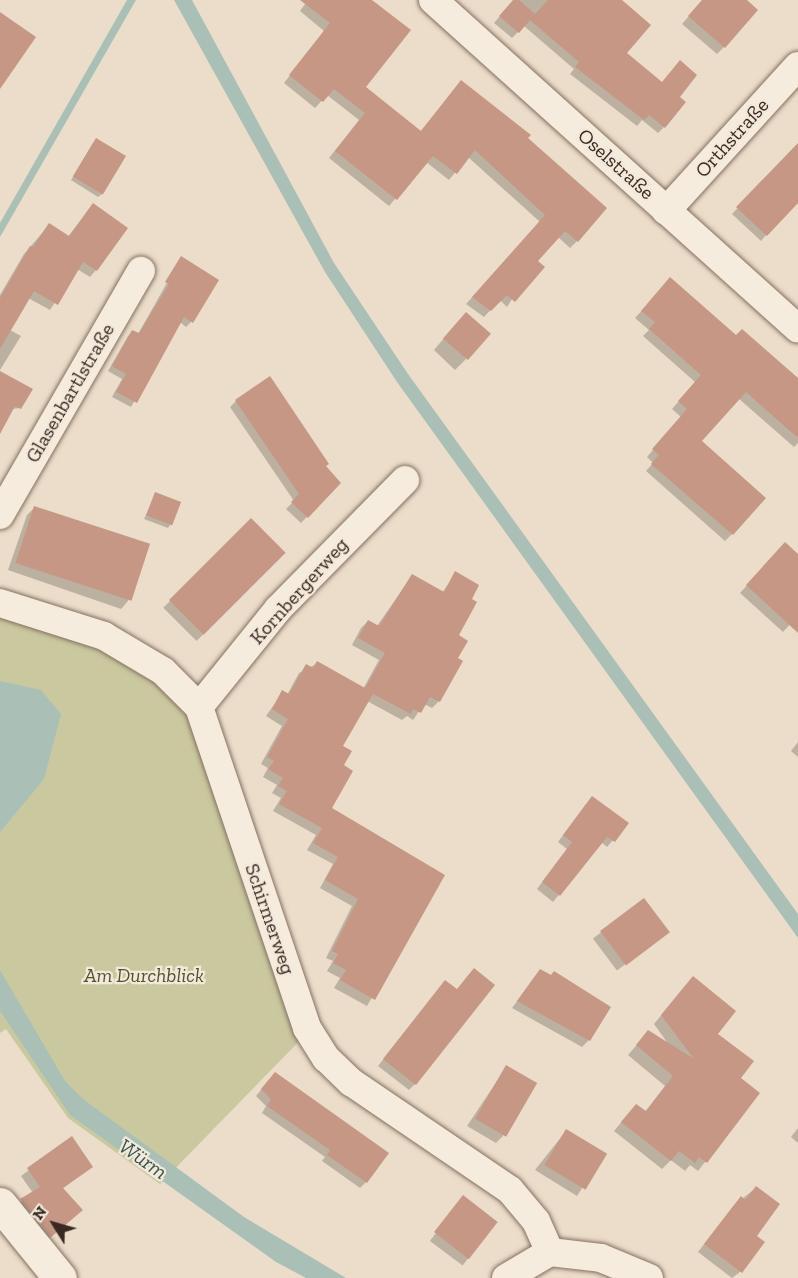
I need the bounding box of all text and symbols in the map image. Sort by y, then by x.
street label: Orthstraße [690,93,774,183]
street label: Oselstraße [573,123,659,205]
street label: Glasenbartlstraße [20,319,120,467]
street label: Kornbergerweg [245,533,353,649]
street label: Schirmerweg [240,860,300,978]
park label: Am Durchblick [84,963,204,987]
water label: Würm [114,1133,172,1185]
north arrow [24,1194,84,1254]
text: N [28,1202,50,1223]

